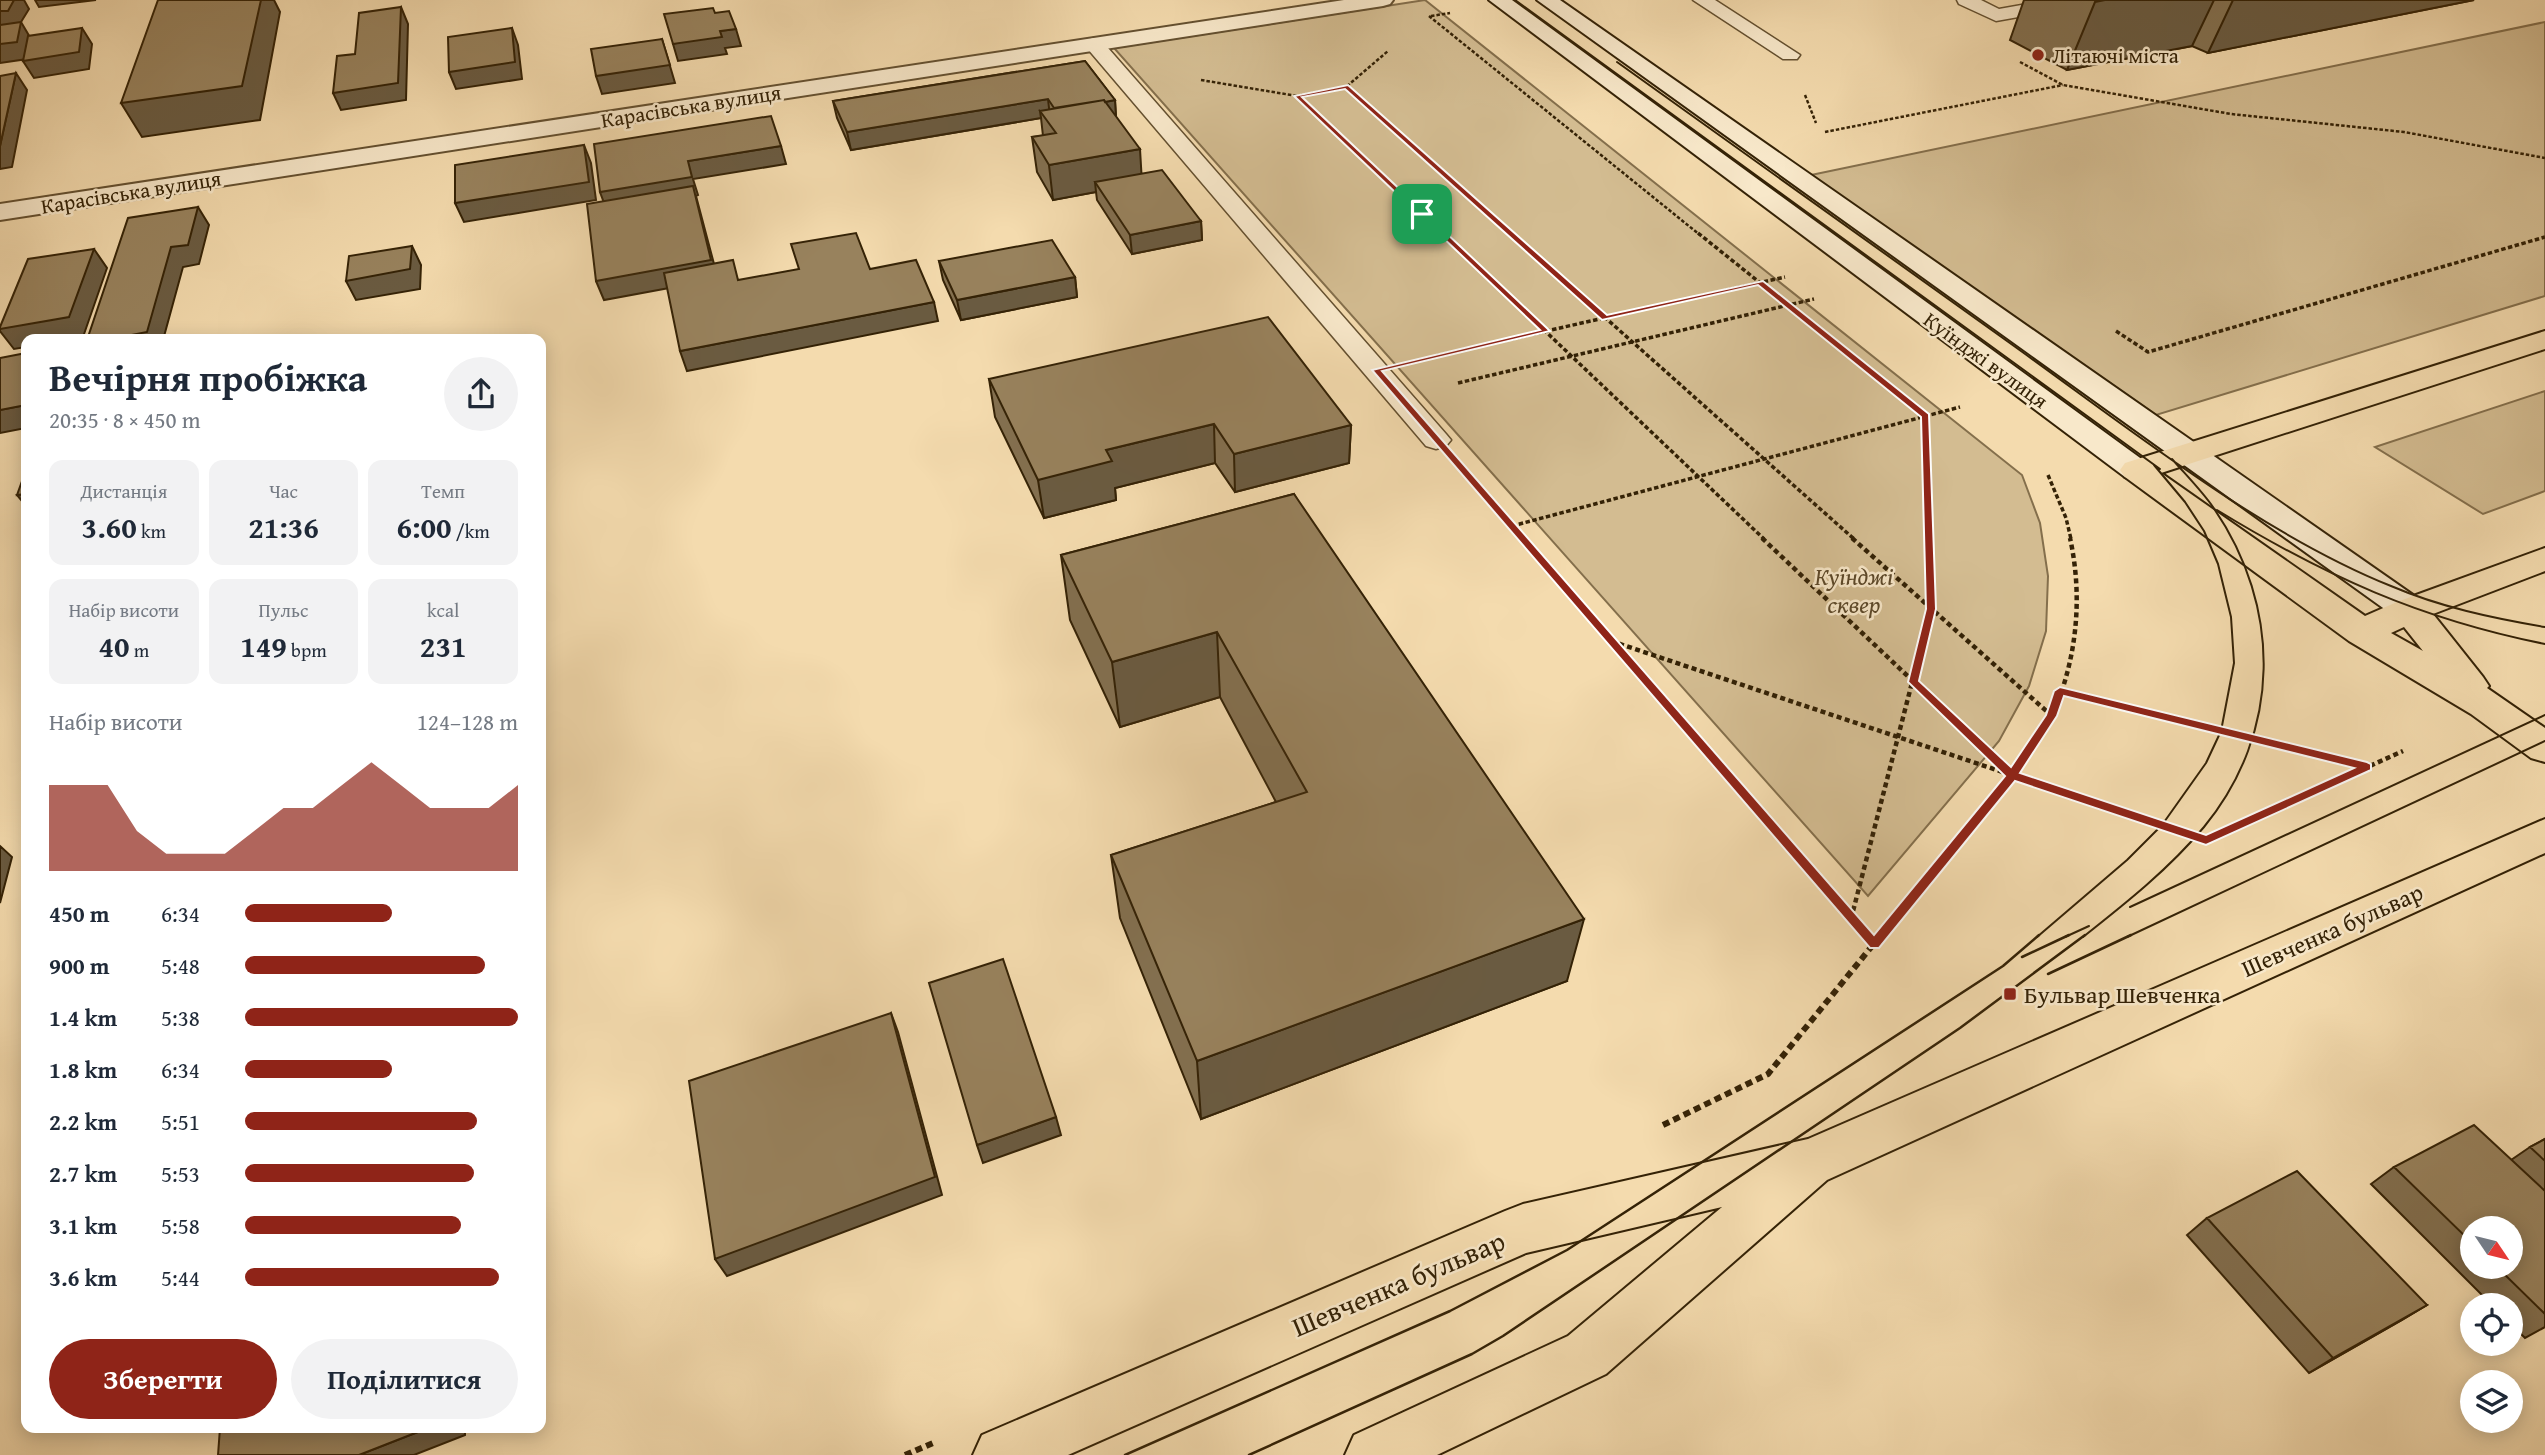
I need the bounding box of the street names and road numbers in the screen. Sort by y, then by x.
street label: Карасівська вулиця [599,76,784,136]
street label: Карасівська вулиця [39,162,224,222]
street label: Куїнджі вулиця [1917,304,2055,416]
street label: Шевченка бульвар [2236,874,2428,986]
street label: Шевченка бульвар [1285,1220,1511,1346]

